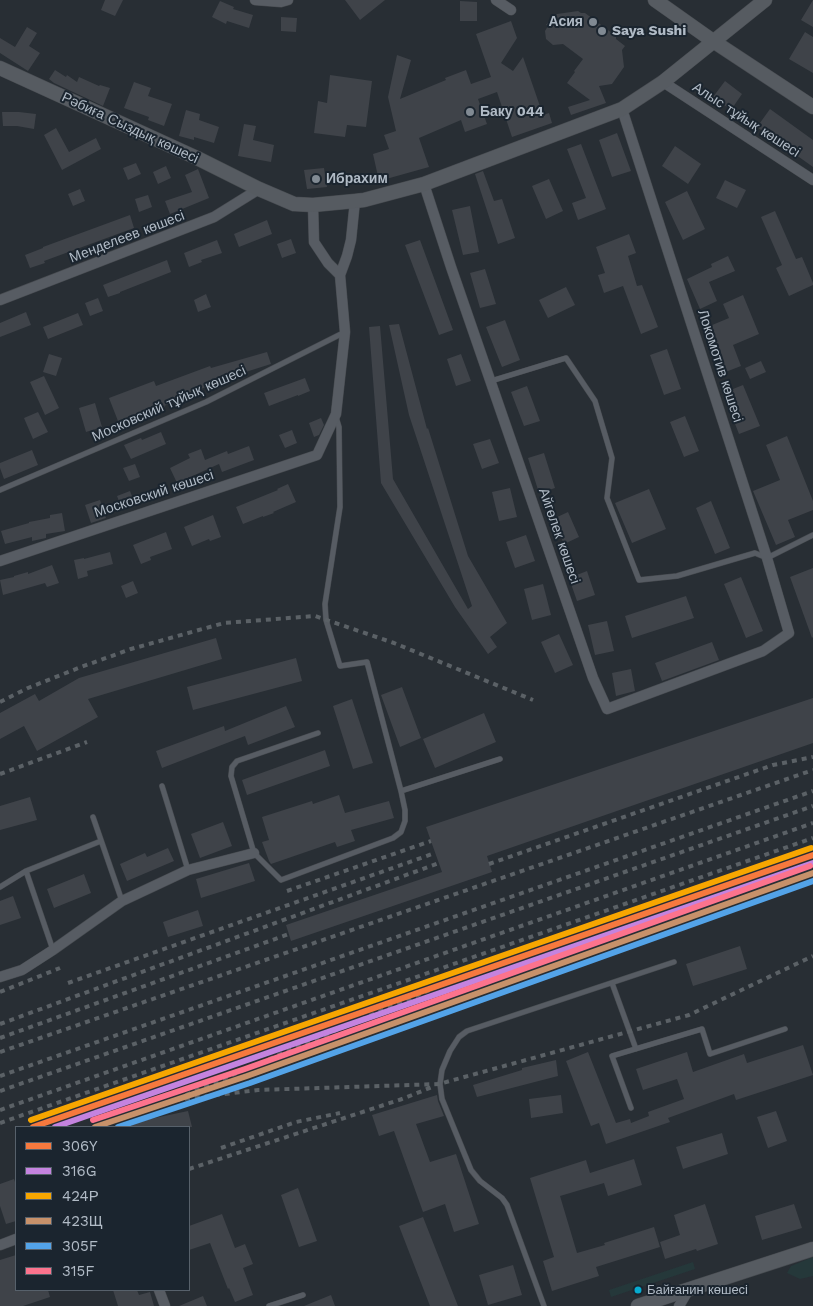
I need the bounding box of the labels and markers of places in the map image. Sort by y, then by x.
place label: Асия [549,14,583,30]
marker: Асия [587,16,599,28]
place label: Saya Sushi [612,23,686,39]
marker: Saya Sushi [596,25,608,37]
place label: Баку 044 [480,104,544,120]
marker: Баку 044 [464,106,476,118]
place label: Ибрахим [326,171,388,187]
marker: Ибрахим [310,173,322,185]
place label: Байғанин көшесі [647,1282,748,1298]
marker: Байғанин көшесі [633,1285,643,1295]

